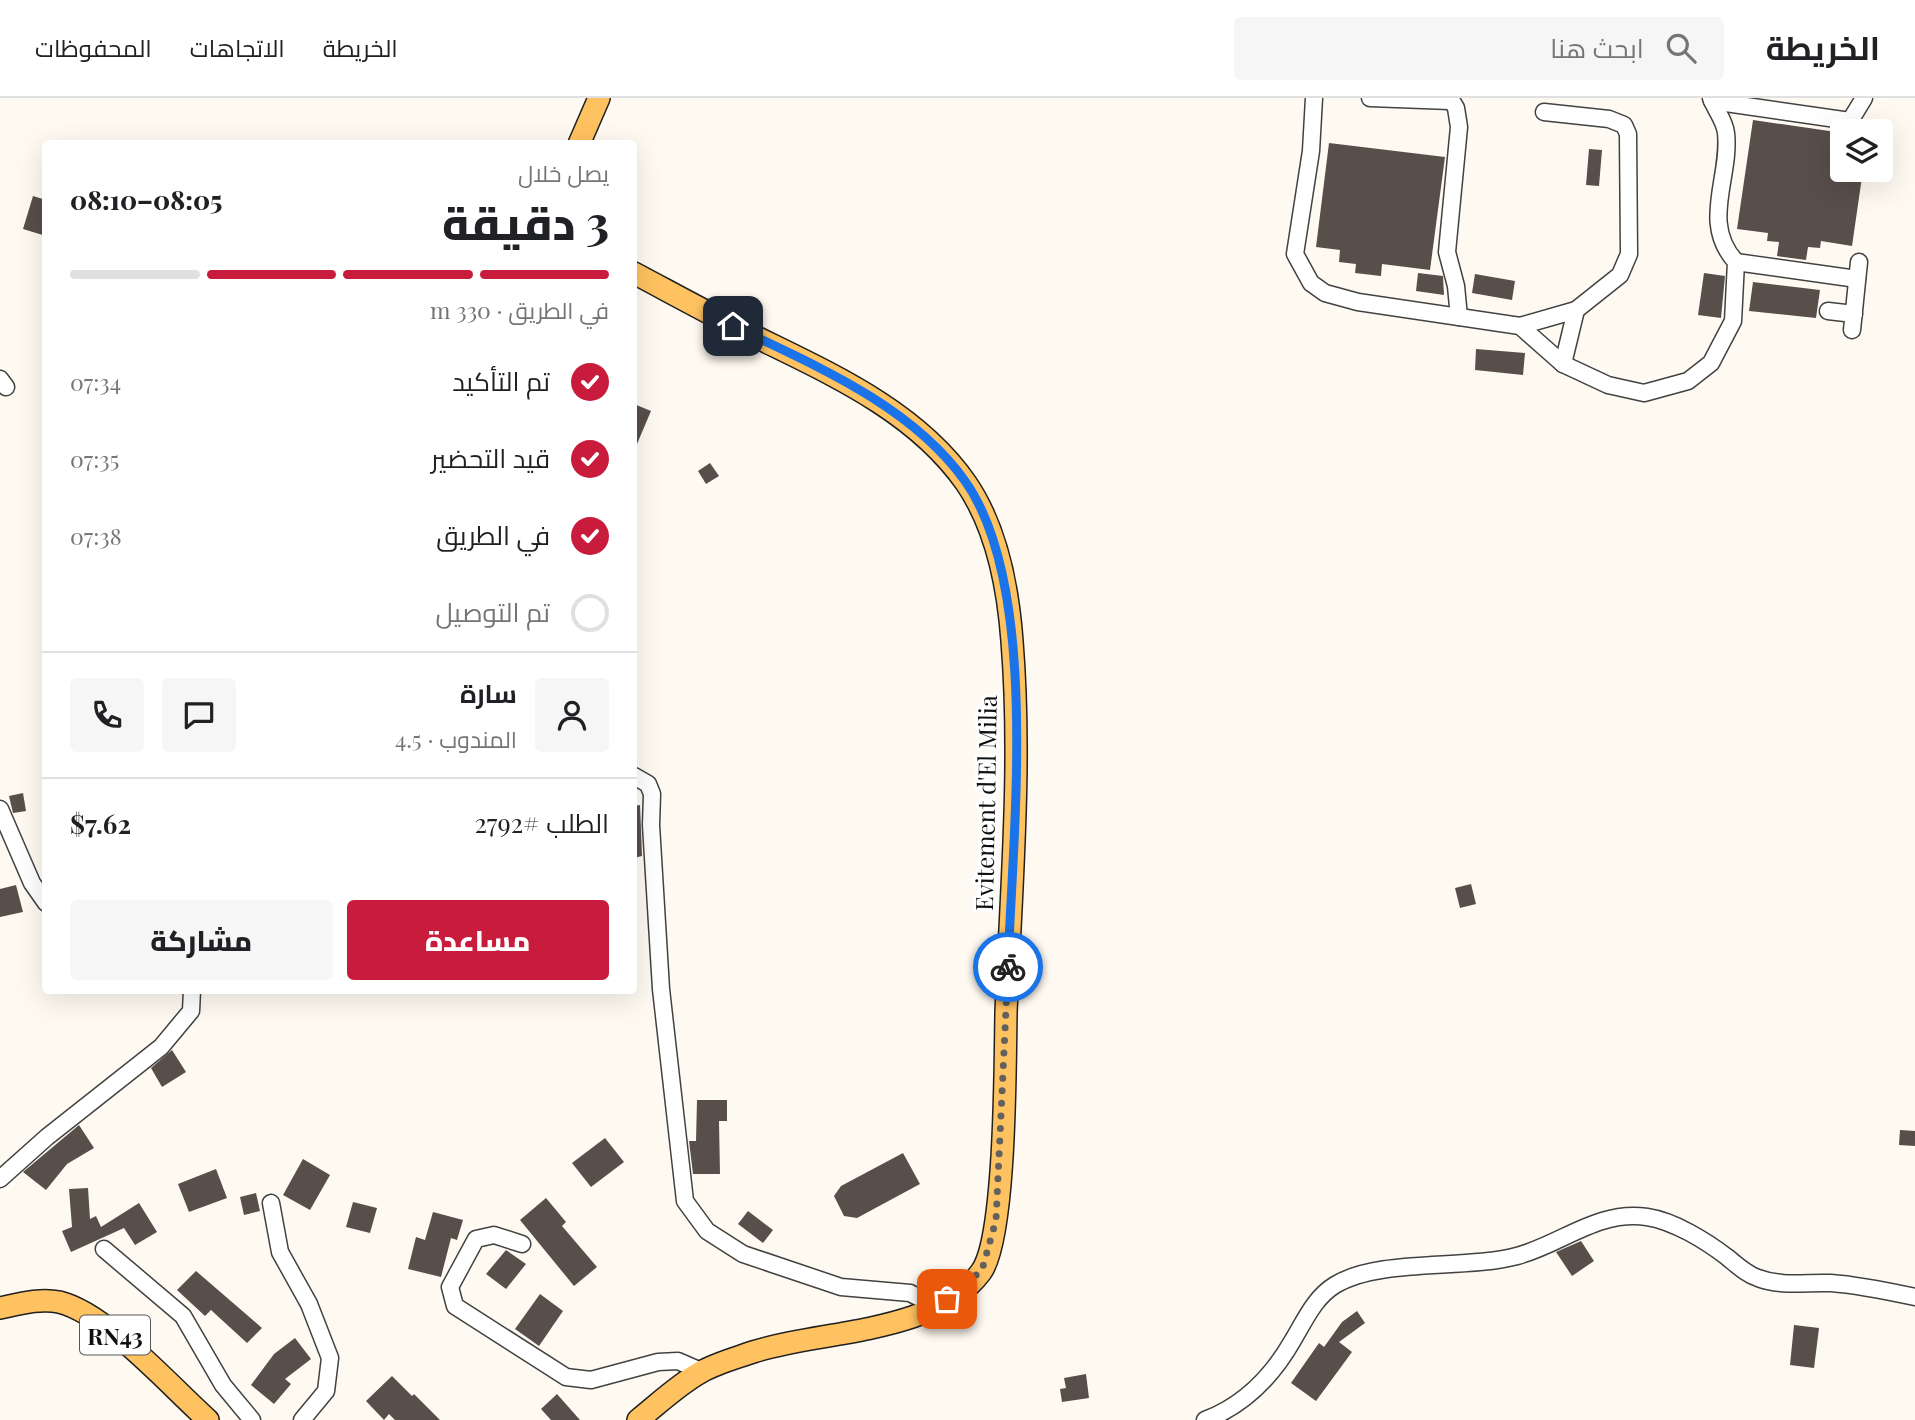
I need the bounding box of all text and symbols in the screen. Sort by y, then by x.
search box [1234,17,1724,80]
text: الخريطة [1766,24,1880,68]
icon: search [1662,29,1700,67]
text: ابحث هنا [1550,30,1644,65]
text: المحفوظات [35,31,152,63]
text: الاتجاهات [190,31,285,63]
text: الخريطة [323,31,398,63]
map controls [1830,119,1893,182]
button: layers [1830,119,1893,182]
text: يصل خلال [518,157,609,188]
text: 08:05–08:10 [70,182,222,217]
text: 3 دقيقة [442,190,609,252]
text: في الطريق · 330 m [430,294,609,325]
pin [703,296,763,356]
icon: home [714,307,752,345]
text: تم التأكيد [452,363,550,398]
icon: check [571,363,609,401]
text: 07:34 [70,366,121,397]
text: قيد التحضير [431,440,550,475]
icon: check [571,440,609,478]
text: 07:35 [70,443,119,474]
text: في الطريق [436,517,550,552]
icon: check [571,517,609,555]
text: 07:38 [70,520,122,551]
text: تم التوصيل [435,594,550,629]
text: سارة [460,675,517,710]
button: phone [70,678,144,752]
button: chat [162,678,236,752]
button: person [535,678,609,752]
street label: Evitement d'El Milia [967,695,1003,911]
text: المندوب · 4.5 [395,723,517,754]
text: الطلب #2792 [474,805,609,840]
text: $7.62 [70,806,131,841]
button: مشاركة [70,900,333,980]
button: مساعدة [347,900,609,980]
courier [973,932,1043,1002]
icon: bike [989,948,1027,986]
pin [917,1269,977,1329]
icon: bag [928,1280,966,1318]
road number: RN43 [80,1316,150,1354]

